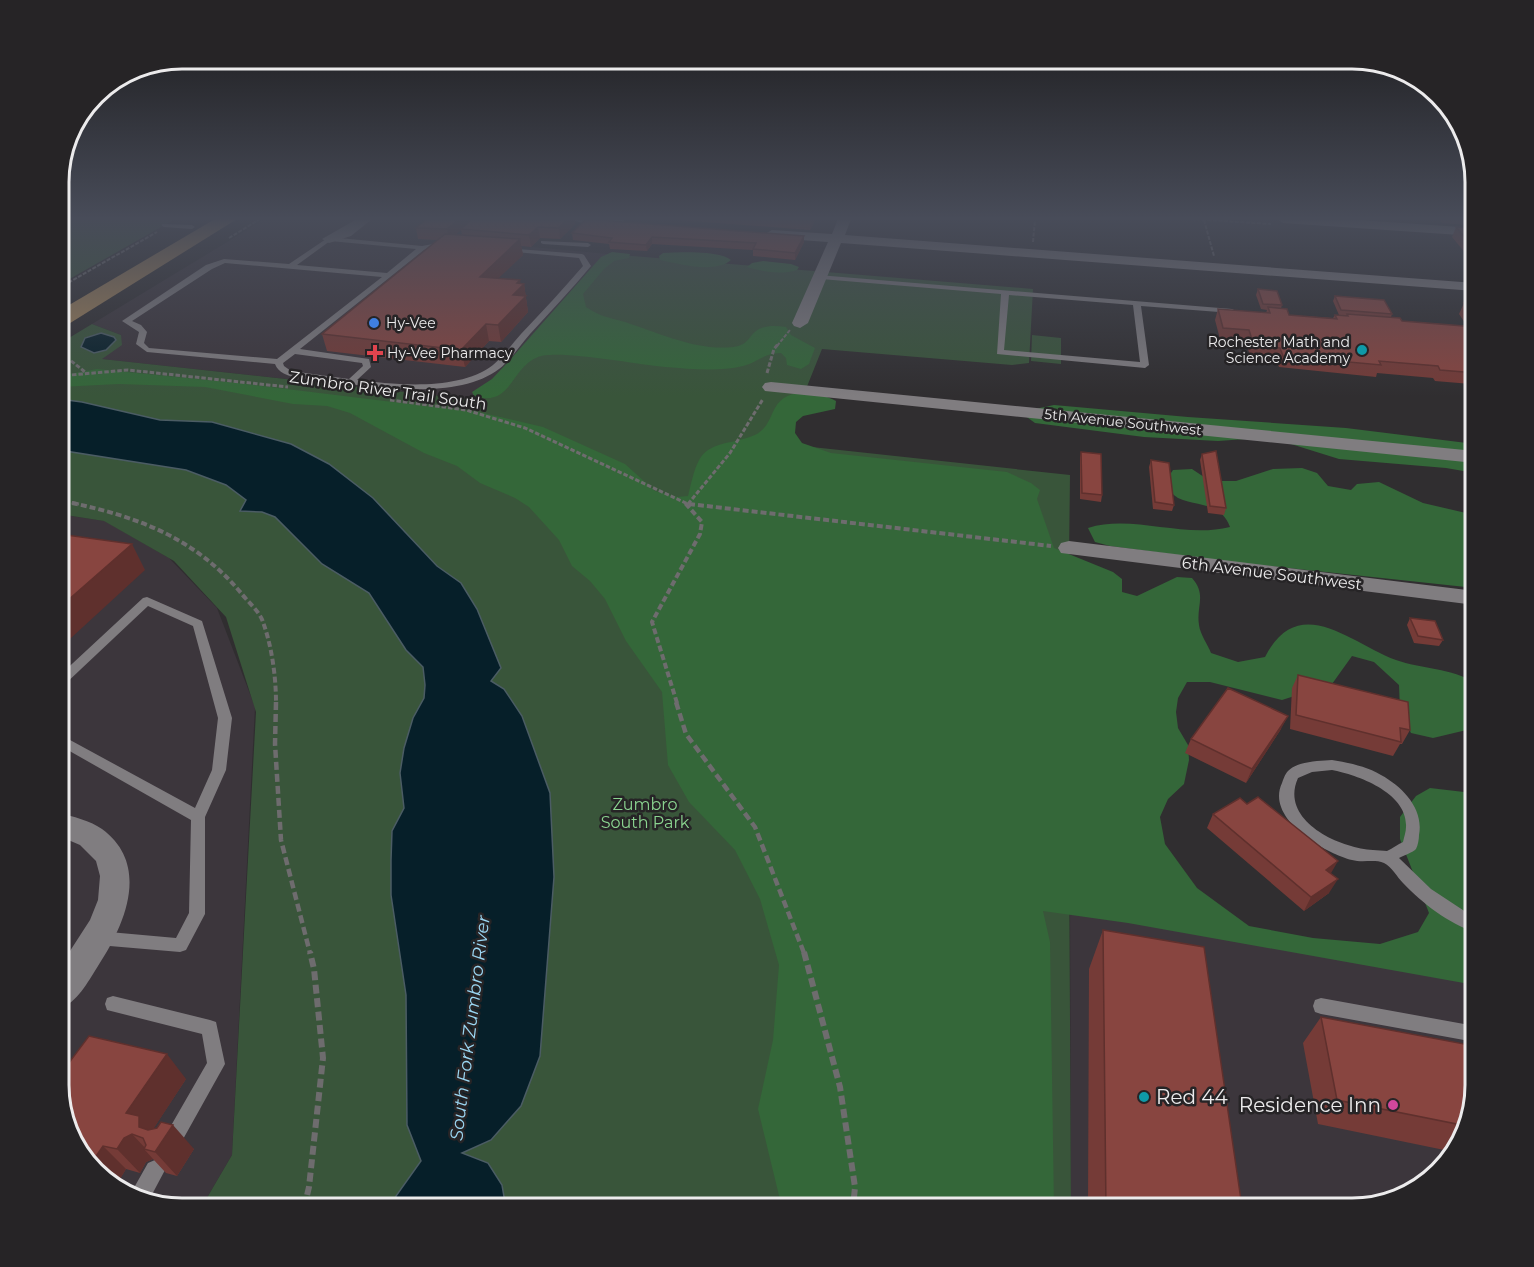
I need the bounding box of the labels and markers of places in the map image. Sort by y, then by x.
place label: Hy-Vee [386,314,436,332]
marker: Hy-Vee [367,316,381,330]
place label: Rochester Math and Science Academy [1208,333,1350,367]
marker: Rochester Math and Science Academy [1355,343,1369,357]
place label: Hy-Vee Pharmacy [387,344,513,362]
marker: Hy-Vee Pharmacy [368,346,382,360]
place label: Red 44 [1156,1085,1228,1109]
marker: Red 44 [1137,1090,1151,1104]
place label: Residence Inn [1239,1093,1381,1117]
marker: Residence Inn [1386,1098,1400,1112]

